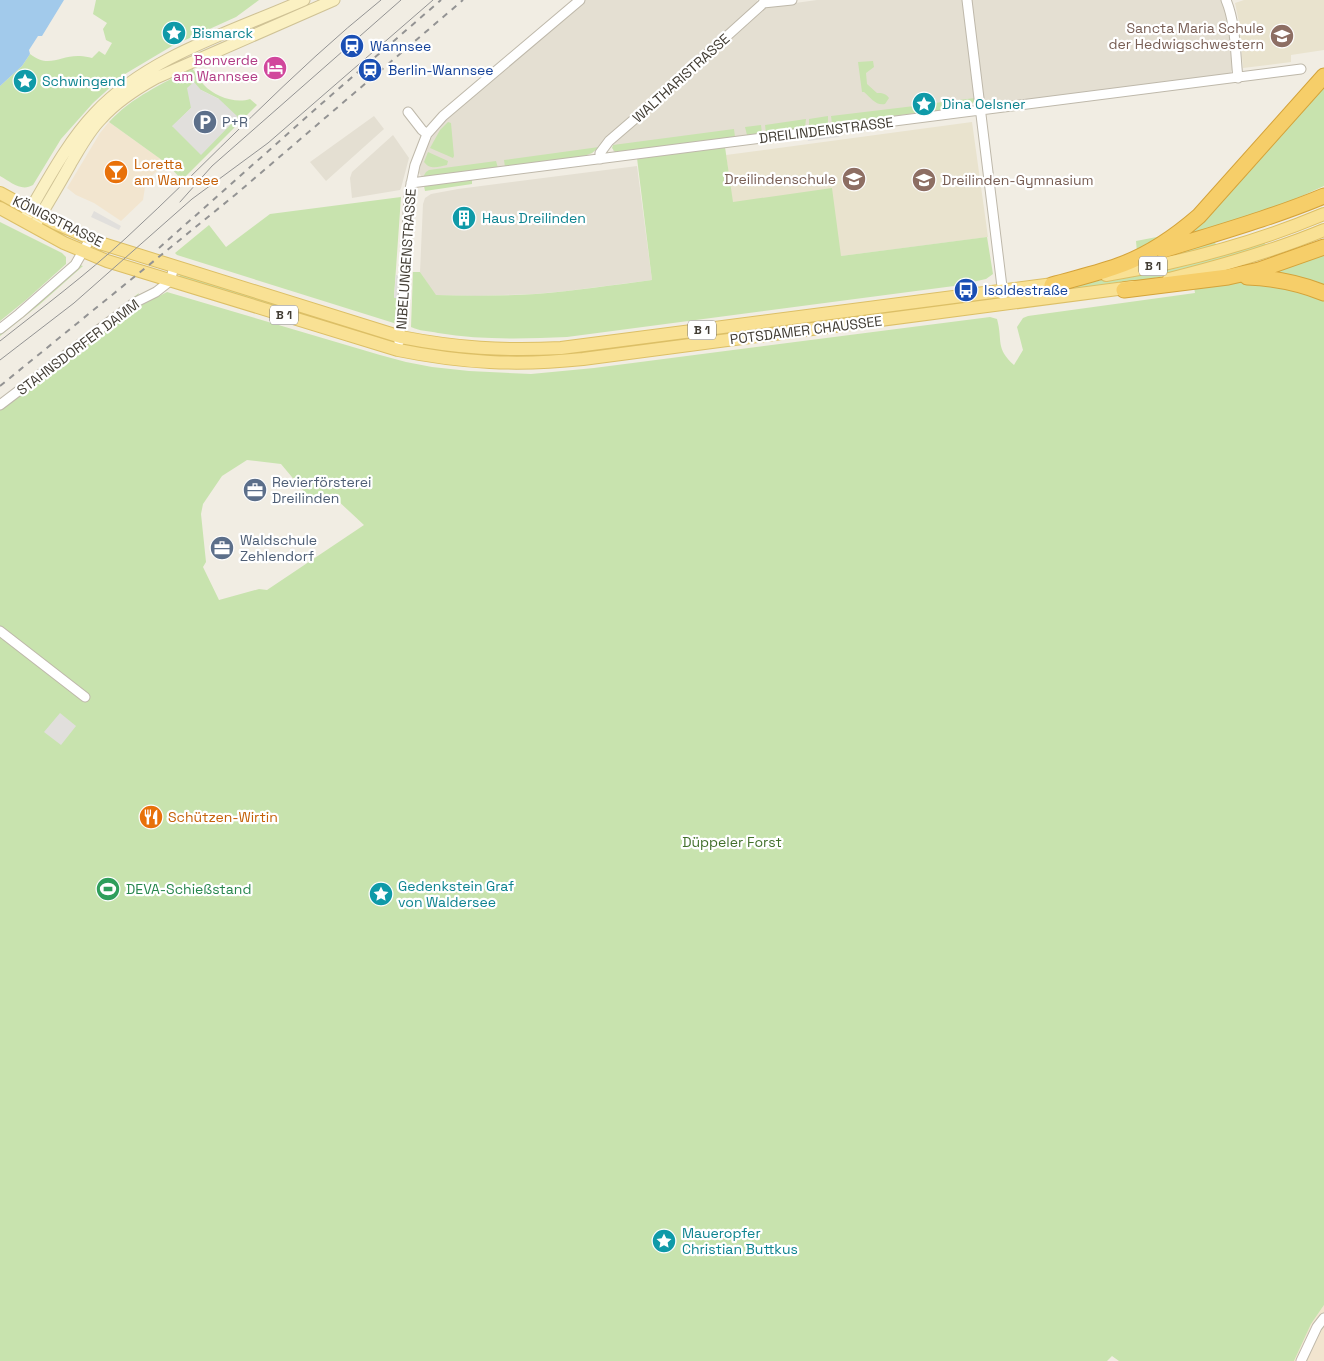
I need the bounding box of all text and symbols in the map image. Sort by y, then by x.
place label: Sancta Maria Schule der Hedwigschwestern [1109,19,1264,53]
place icon: Bismarck [161,20,187,46]
school or university icon: Sancta Maria Schule der Hedwigschwestern [1269,23,1295,49]
place label: Bismarck [192,24,254,42]
street label: WALTHARISTRASSE [629,30,733,126]
station icon: Wannsee [339,33,365,59]
place label: Wannsee [370,37,431,55]
place label: Bonverde am Wannsee [173,51,258,85]
hotel icon: Bonverde am Wannsee [262,55,288,81]
station icon: Berlin-Wannsee [357,57,383,83]
place label: Berlin-Wannsee [388,61,494,79]
place icon: Schwingend [12,68,38,94]
place label: Schwingend [42,72,126,90]
place icon: Dina Oelsner [911,91,937,117]
place label: Dina Oelsner [942,95,1026,113]
parking icon: P+R [192,109,218,135]
place label: P+R [222,113,248,131]
street label: DREILINDENSTRASSE [758,113,894,147]
place label: Loretta am Wannsee [134,155,219,189]
bar icon: Loretta am Wannsee [103,159,129,185]
school or university icon: Dreilindenschule [841,166,867,192]
school or university icon: Dreilinden-Gymnasium [911,167,937,193]
place label: Dreilindenschule [724,170,836,188]
place label: Dreilinden-Gymnasium [942,171,1094,189]
street label: NIBELUNGENSTRASSE [392,188,420,330]
street label: KÖNIGSTRASSE [10,191,106,251]
building icon: Haus Dreilinden [451,205,477,231]
place label: Haus Dreilinden [482,209,586,227]
road number: B 1 [1139,256,1167,276]
bus stop icon: Isoldestraße [953,277,979,303]
place label: Isoldestraße [984,281,1068,299]
street label: STAHNSDORFER DAMM [13,295,143,399]
road number: B 1 [270,306,298,324]
street label: POTSDAMER CHAUSSEE [729,312,883,348]
road number: B 1 [688,320,716,340]
place label: Revierförsterei Dreilinden [272,473,371,507]
office icon: Revierförsterei Dreilinden [242,477,268,503]
place label: Waldschule Zehlendorf [240,531,317,565]
office icon: Waldschule Zehlendorf [209,535,235,561]
restaurant icon: Schützen-Wirtin [138,804,164,830]
place label: Schützen-Wirtin [168,808,278,826]
park label: Düppeler Forst [682,833,782,851]
sports icon: DEVA-Schießstand [95,876,121,902]
place label: Gedenkstein Graf von Waldersee [398,877,514,911]
place label: DEVA-Schießstand [126,880,251,898]
place icon: Gedenkstein Graf von Waldersee [368,881,394,907]
place label: Maueropfer Christian Buttkus [682,1224,798,1258]
place icon: Maueropfer Christian Buttkus [651,1228,677,1254]

